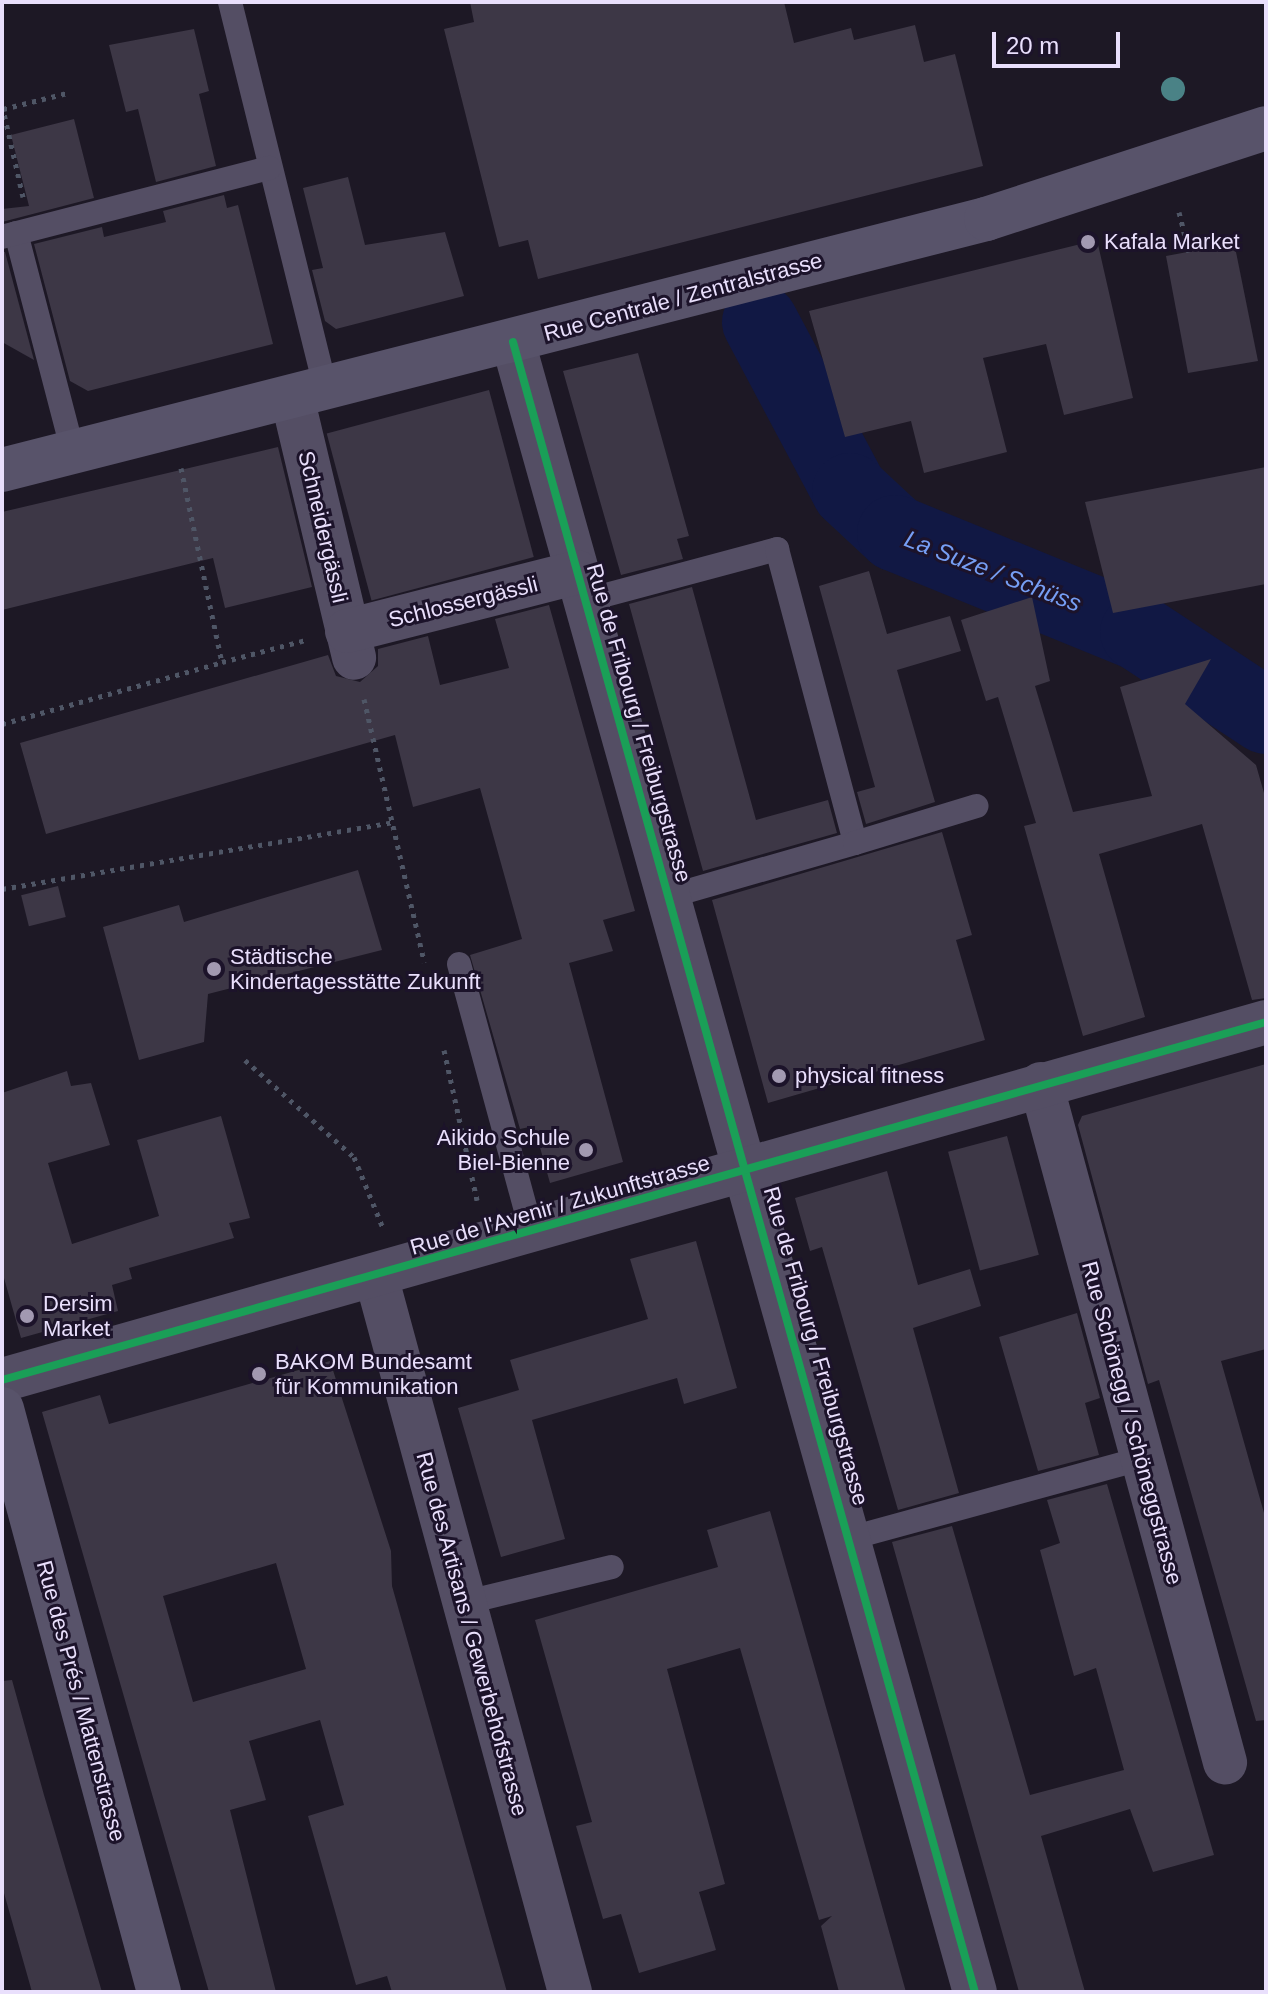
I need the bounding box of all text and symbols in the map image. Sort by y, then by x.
scale bar [996,16,1124,66]
text: 20 m [1006,32,1059,59]
place label: Kafala Market [1104,229,1240,255]
marker: Kafala Market [1079,233,1097,251]
street label: Rue Centrale / Zentralstrasse [541,247,825,347]
street label: Schneidergässli [293,448,353,606]
water label: La Suze / Schüss [901,524,1085,618]
street label: Rue de Fribourg / Freiburgstrasse [581,561,697,885]
street label: Schlossergässli [386,571,540,633]
place label: Städtische Kindertagesstätte Zukunft [230,943,481,994]
marker: Städtische Kindertagesstätte Zukunft [205,960,223,978]
place label: physical fitness [795,1063,944,1089]
marker: physical fitness [770,1067,788,1085]
place label: Aikido Schule Biel-Bienne [437,1124,570,1176]
marker: Aikido Schule Biel-Bienne [577,1141,595,1159]
street label: Rue de l'Avenir / Zukunftstrasse [407,1149,713,1261]
street label: Rue de Fribourg / Freiburgstrasse [758,1184,874,1508]
street label: Rue Schönegg / Schöneggstrasse [1076,1258,1188,1588]
place label: Dersim Market [43,1290,113,1342]
marker: Dersim Market [18,1307,36,1325]
place label: BAKOM Bundesamt für Kommunikation [275,1348,472,1400]
marker: BAKOM Bundesamt für Kommunikation [250,1365,268,1383]
street label: Rue des Artisans / Gewerbehofstrasse [411,1449,533,1819]
street label: Rue des Prés / Mattenstrasse [31,1558,131,1844]

